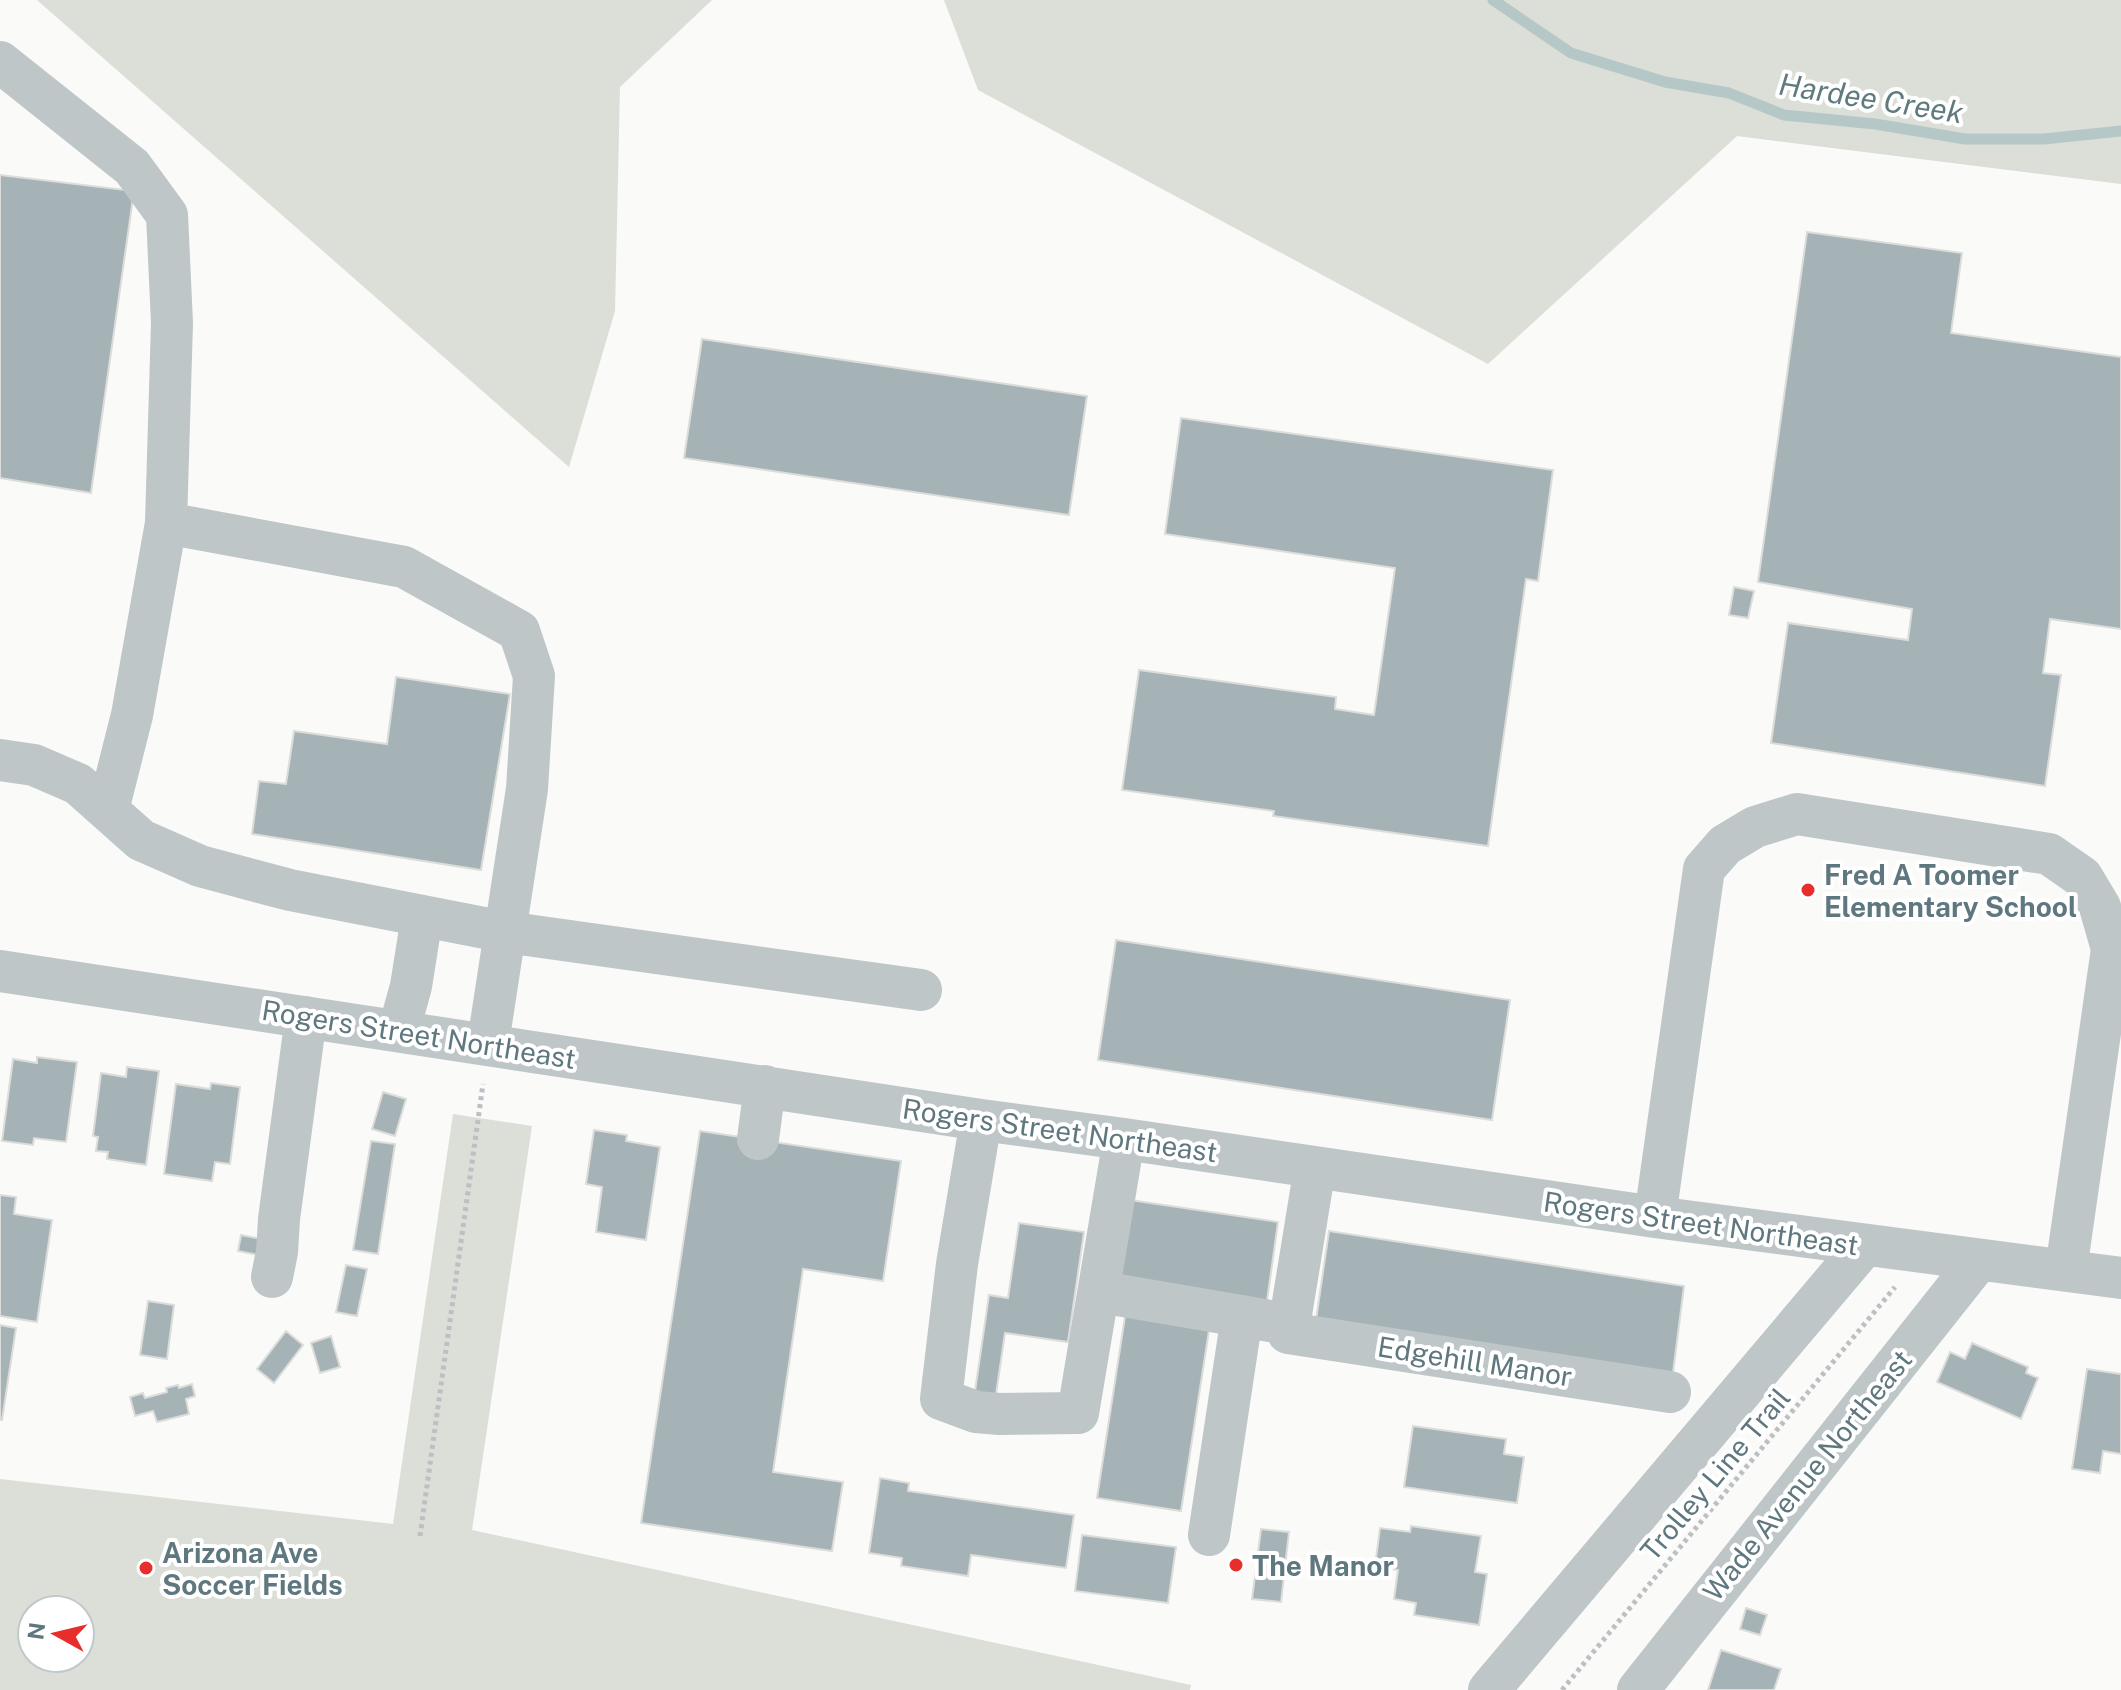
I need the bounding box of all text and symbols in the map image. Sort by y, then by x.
water label: Hardee Creek [1776,66,1966,130]
place label: Fred A Toomer Elementary School [1824,858,2077,923]
marker: Fred A Toomer Elementary School [1799,881,1817,899]
street label: Rogers Street Northeast [260,993,578,1075]
street label: Rogers Street Northeast [901,1092,1219,1168]
street label: Rogers Street Northeast [1542,1185,1860,1261]
street label: Edgehill Manor [1375,1329,1575,1393]
street label: Wade Avenue Northeast [1696,1343,1918,1607]
street label: Trolley Line Trail [1633,1381,1797,1567]
place label: Arizona Ave Soccer Fields [162,1536,343,1601]
place label: The Manor [1252,1549,1394,1582]
marker: The Manor [1227,1556,1245,1574]
marker: Arizona Ave Soccer Fields [137,1559,155,1577]
north arrow [16,1594,96,1674]
text: N [22,1621,50,1642]

